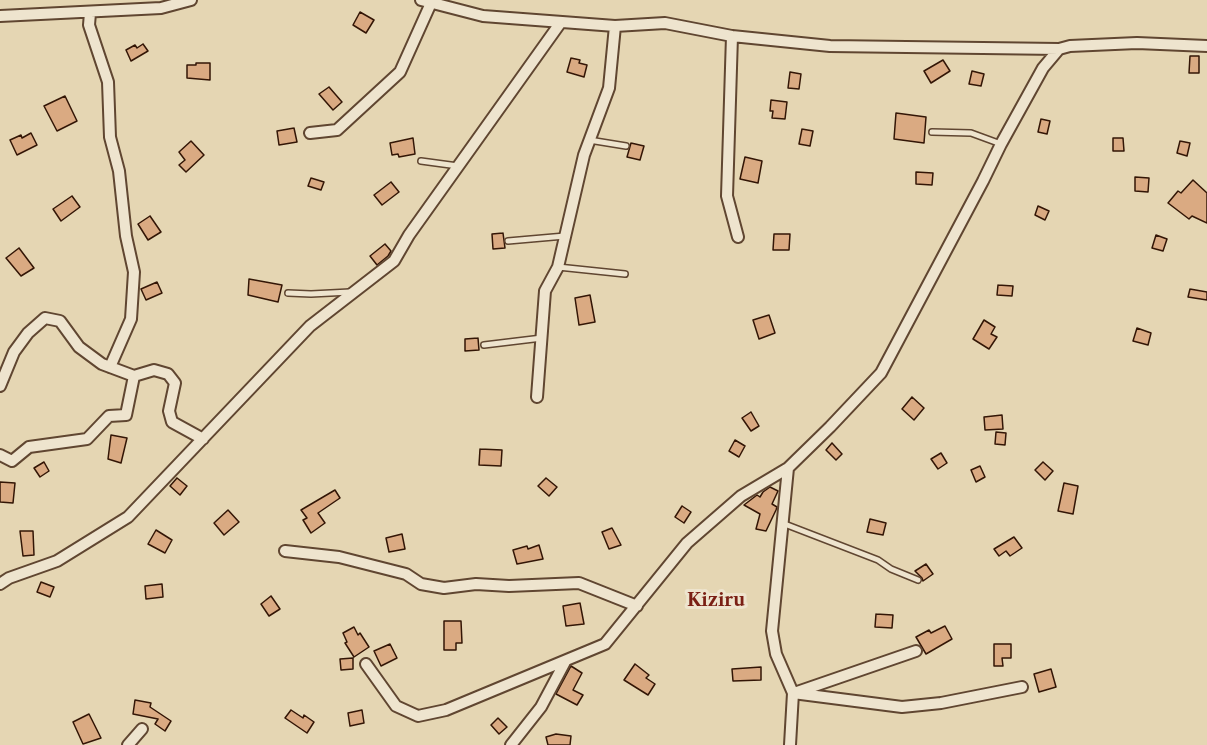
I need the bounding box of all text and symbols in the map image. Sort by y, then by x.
district label: Kiziru [687,590,745,612]

